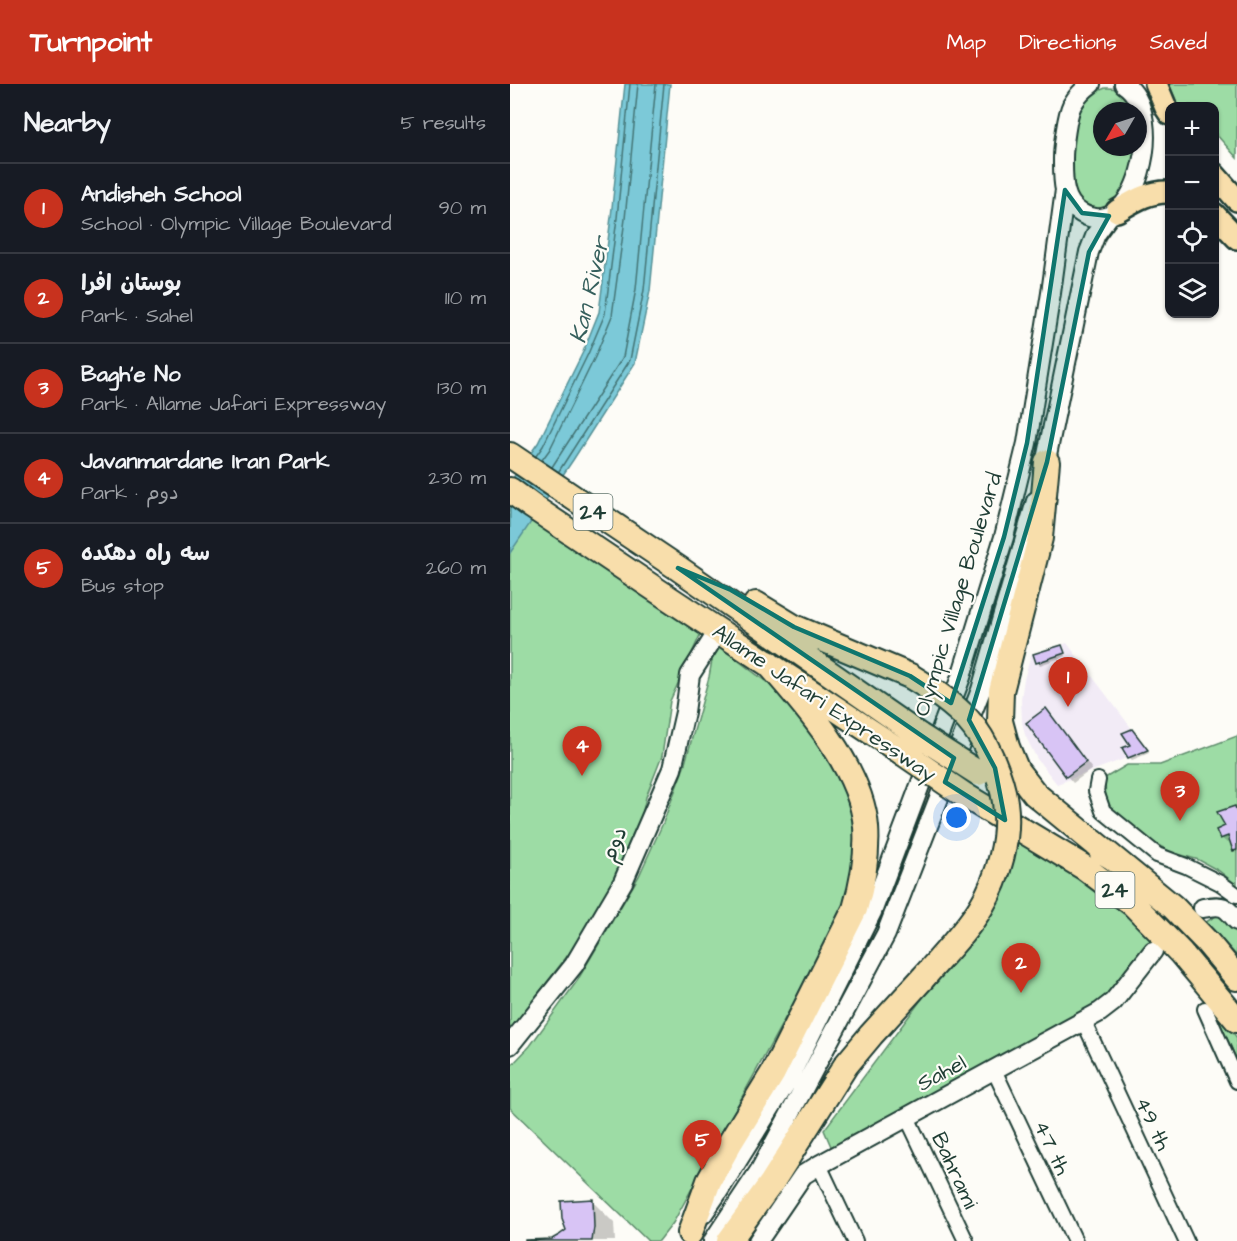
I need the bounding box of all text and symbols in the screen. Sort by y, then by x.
text: Turnpoint [30,23,152,62]
text: Map [946,28,986,57]
text: Directions [1019,28,1117,57]
text: Saved [1150,28,1207,57]
north arrow [1093,102,1147,156]
map controls [1165,102,1219,318]
button: + [1165,102,1219,156]
text: Nearby [24,105,111,141]
text: 5 results [401,109,486,137]
button: − [1165,156,1219,210]
text: Andisheh School [81,179,241,210]
text: 1 [42,194,45,222]
text: 90 m [438,194,486,222]
text: School · Olympic Village Boulevard [81,210,391,238]
button: locate [1165,210,1219,264]
water label: Kan River [561,231,619,347]
button: layers [1165,264,1219,318]
text: بوستان افرا [81,268,181,299]
text: 2 [38,284,49,312]
text: 110 m [445,284,486,312]
text: Park · Sahel [81,302,193,330]
text: Bagh'e No [81,359,181,390]
text: 3 [38,374,49,402]
text: 130 m [437,374,486,402]
text: Park · Allame Jafari Expressway [81,390,386,418]
text: Javanmardane Iran Park [81,446,329,477]
text: 4 [37,464,50,492]
text: 230 m [428,464,486,492]
street label: Olympic Village Boulevard [907,469,1011,721]
text: Park · دوم [81,479,179,507]
road number: 24 [574,494,613,530]
text: سه راه دهکده [81,538,210,569]
text: 5 [36,554,51,582]
text: 260 m [426,554,486,582]
text: Bus stop [81,572,164,600]
street label: Allame Jafari Expressway [705,617,942,791]
pin: 1 [1048,658,1088,707]
pin: 4 [562,726,602,776]
pin: 3 [1160,772,1200,821]
your location [942,803,971,832]
street label: دوم [593,822,636,867]
road number: 24 [1096,872,1134,908]
pin: 2 [1002,944,1040,993]
street label: Sahel [912,1048,972,1099]
street label: 49 th [1127,1092,1179,1156]
street label: 47 th [1026,1115,1078,1180]
pin: 5 [682,1120,722,1170]
street label: Bahrami [923,1127,986,1214]

